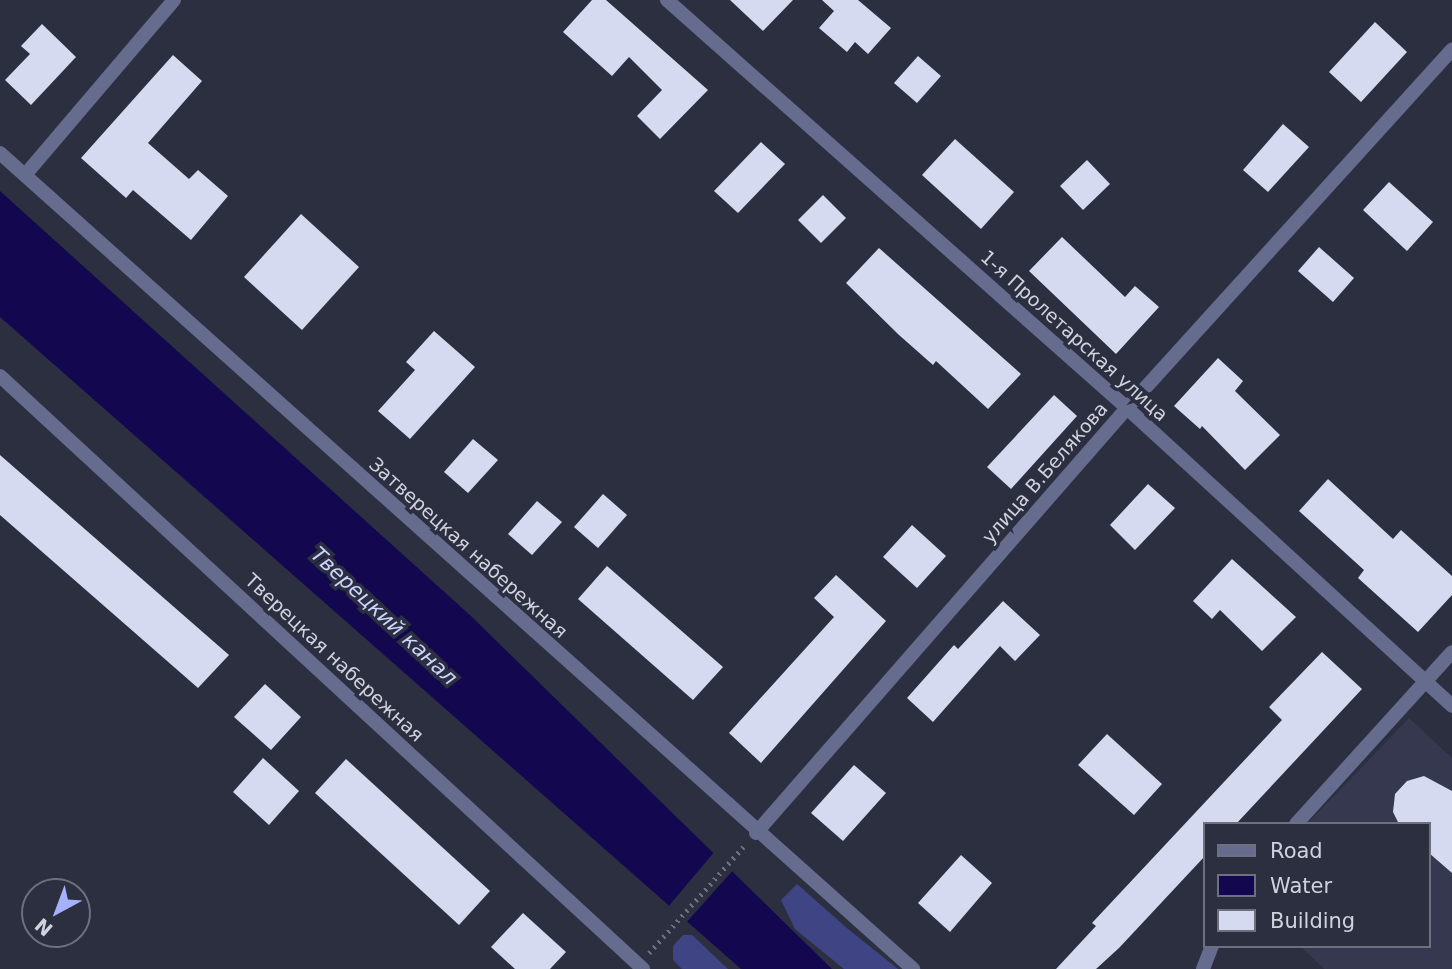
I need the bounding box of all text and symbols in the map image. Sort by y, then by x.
street label: 1-я Пролетарская улица [976,246,1172,426]
street label: улица В.Белякова [977,398,1113,548]
street label: Затверецкая набережная [364,453,572,643]
water label: Тверецкий канал [306,542,462,690]
street label: Тверецкая набережная [240,569,428,747]
legend [1204,822,1431,948]
text: Road [1270,839,1323,863]
text: Water [1270,874,1332,898]
north arrow [21,878,91,948]
text: Building [1270,909,1355,933]
text: N [30,914,57,941]

